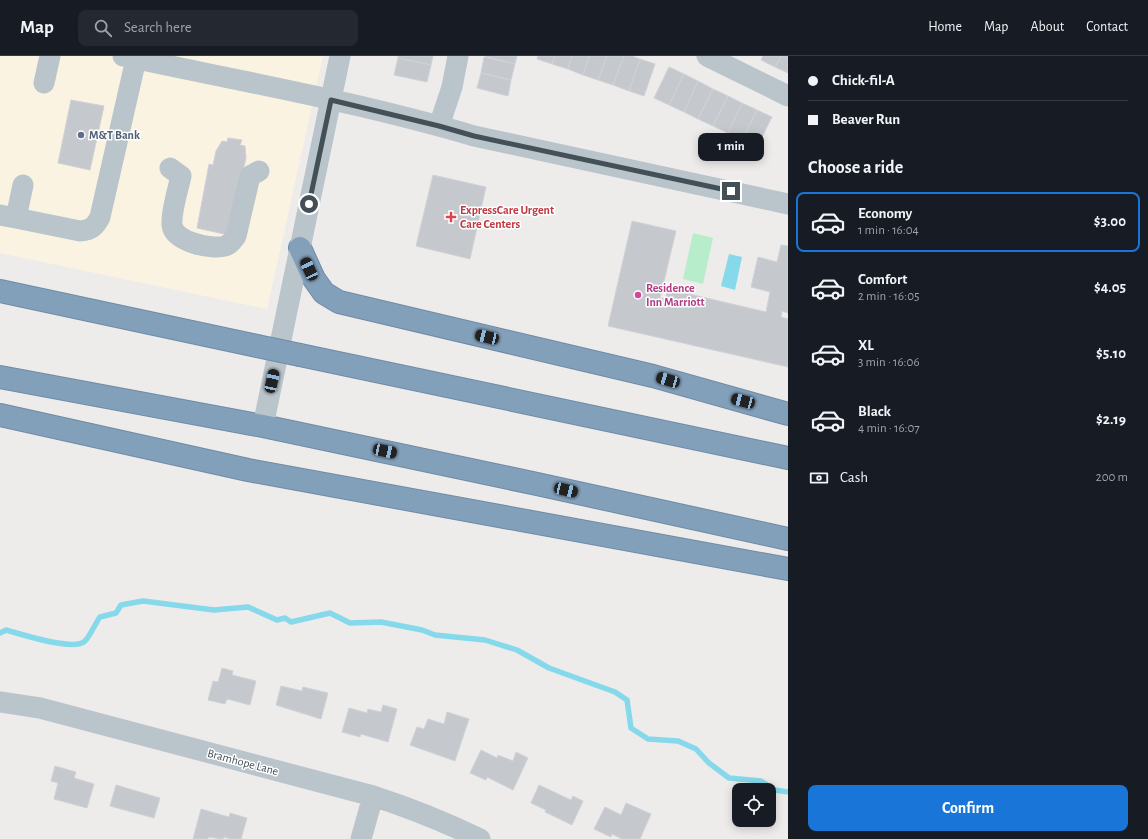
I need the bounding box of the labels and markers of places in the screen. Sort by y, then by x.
place label: M&T Bank [89,129,140,141]
marker: M&T Bank [76,130,86,140]
place label: ExpressCare Urgent Care Centers [460,204,554,230]
marker: ExpressCare Urgent Care Centers [445,211,457,223]
place label: Residence Inn Marriott [646,282,705,308]
marker: Residence Inn Marriott [633,290,643,300]

